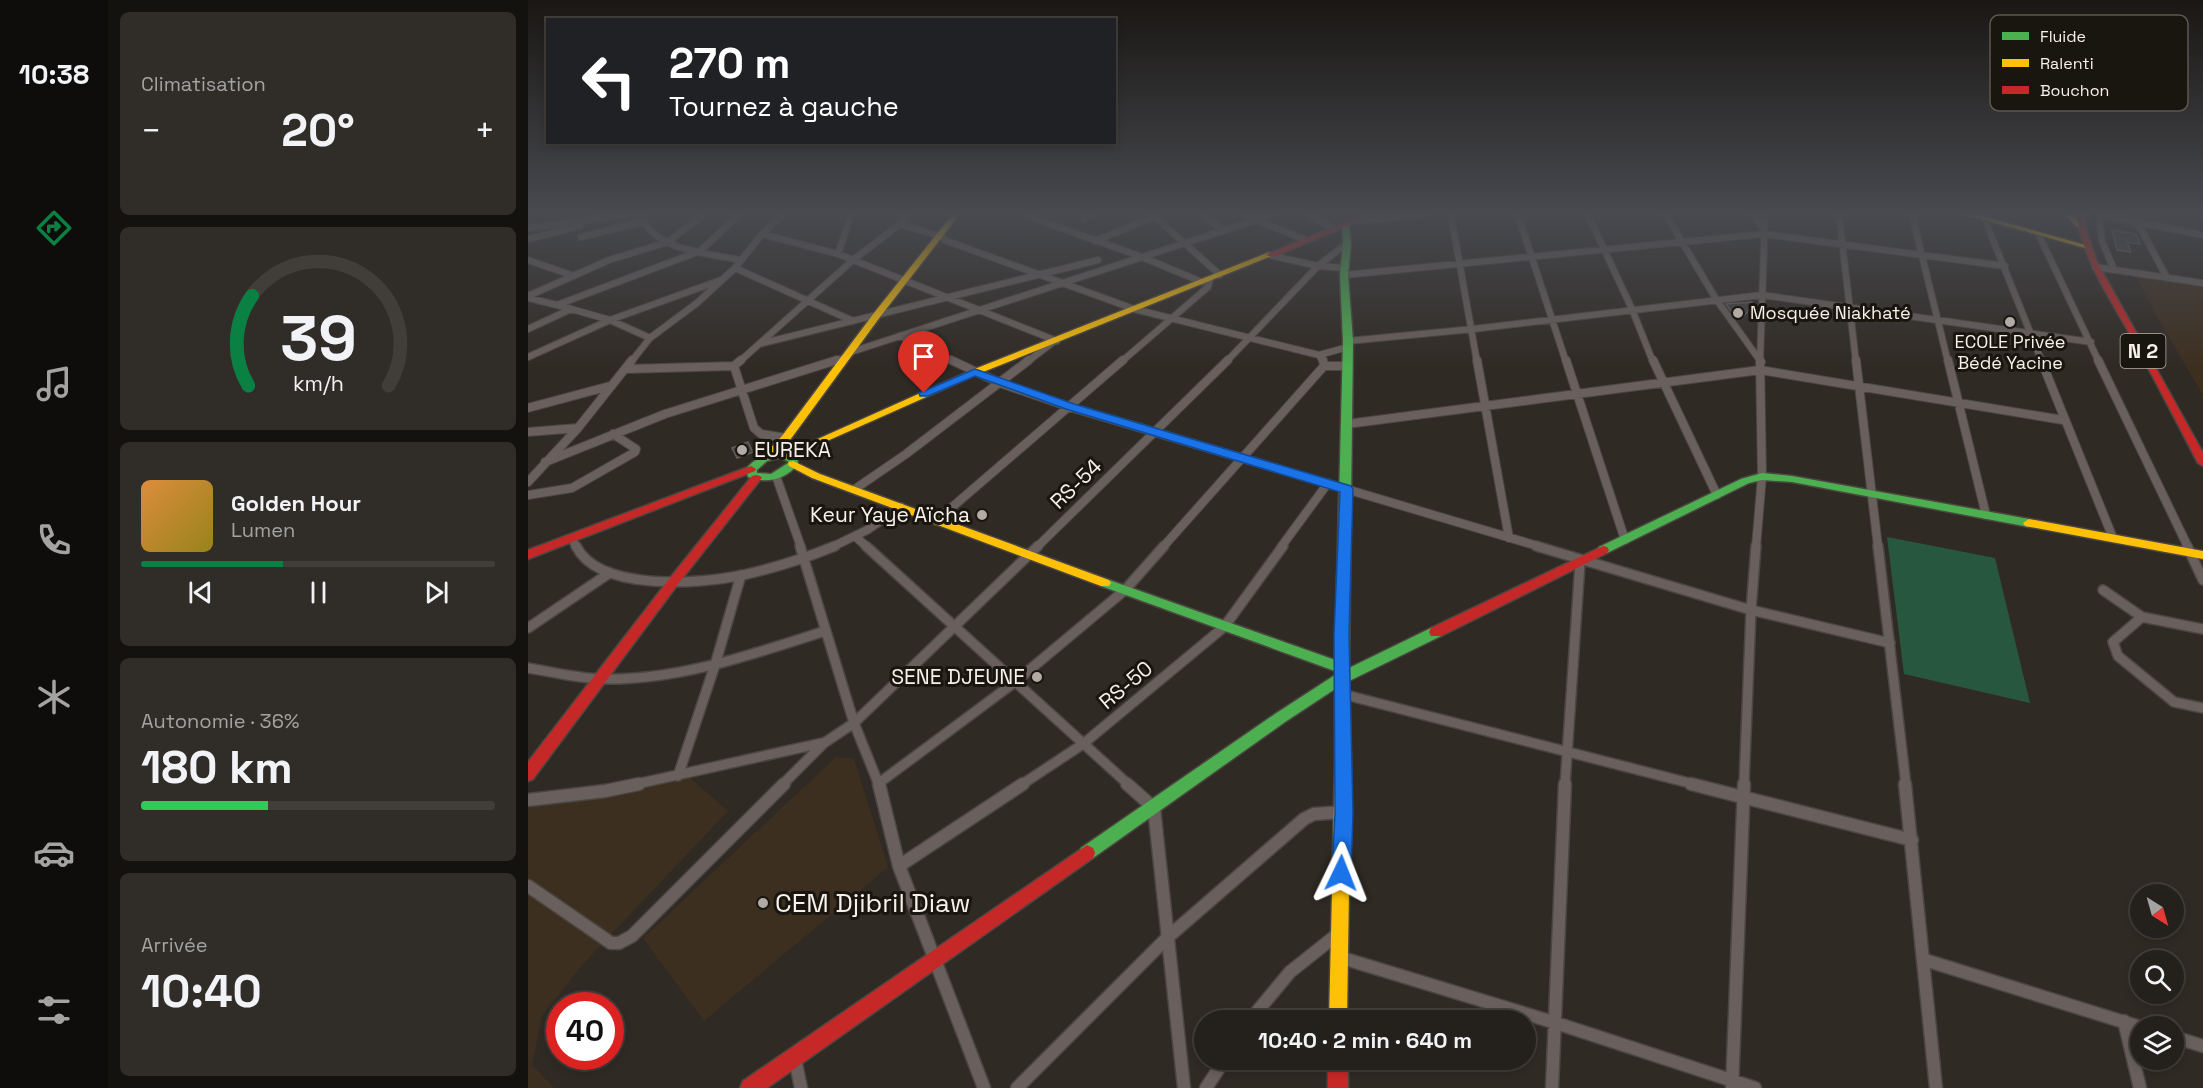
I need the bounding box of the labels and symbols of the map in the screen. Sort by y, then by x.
legend [1990,15,2188,111]
text: Fluide [2040,26,2086,47]
text: Ralenti [2040,53,2094,74]
text: Bouchon [2040,80,2109,101]
place label: Mosquée Niakhaté [1750,301,1911,324]
marker: Mosquée Niakhaté [1731,306,1745,320]
marker: ECOLE Privée Bédé Yacine [2003,315,2017,329]
place label: ECOLE Privée Bédé Yacine [1955,330,2065,374]
pin [898,331,949,393]
road number: N 2 [2120,334,2166,368]
place label: EUREKA [754,436,831,463]
marker: EUREKA [735,443,749,457]
street label: RS-54 [1044,453,1107,515]
place label: Keur Yaye Aïcha [810,501,970,528]
marker: Keur Yaye Aïcha [975,508,989,522]
street label: RS-50 [1093,654,1158,715]
place label: SENE DJEUNE [891,663,1025,690]
marker: SENE DJEUNE [1030,670,1044,684]
position arrow [1309,841,1373,905]
north arrow [2130,884,2184,938]
place label: CEM Djibril Diaw [775,886,971,920]
marker: CEM Djibril Diaw [756,896,770,910]
speed limit sign: 40 [546,992,624,1070]

